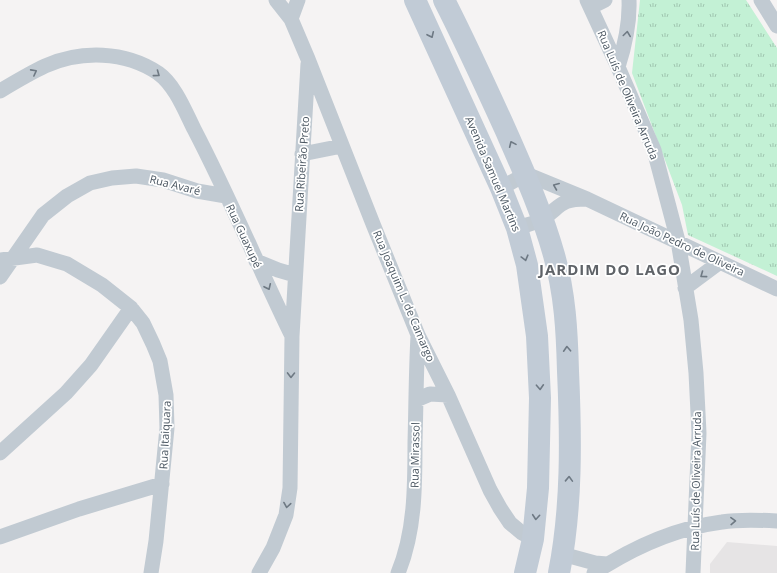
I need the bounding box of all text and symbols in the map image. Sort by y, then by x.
street label: Rua Luís de Oliveira Arruda [594,28,663,162]
one-way arrow [426,31,434,39]
one-way arrow [622,31,631,37]
one-way arrow [30,69,37,77]
one-way arrow [153,69,160,77]
street label: Avenida Samuel Martins [462,114,525,234]
street label: Rua Ribeirão Preto [291,115,312,212]
one-way arrow [509,140,517,148]
street label: Rua Avaré [148,171,202,198]
one-way arrow [553,183,560,191]
street label: Rua Guaxupé [223,201,266,270]
street label: Rua João Pedro de Oliveira [617,208,747,279]
street label: Rua Joaquim L. de Camargo [370,228,439,364]
one-way arrow [520,254,529,261]
district label: JARDIM DO LAGO [537,259,681,279]
one-way arrow [700,270,707,278]
one-way arrow [263,283,271,290]
one-way arrow [563,346,572,352]
one-way arrow [287,372,295,378]
one-way arrow [535,384,544,390]
street label: Rua Itaiquara [155,400,174,470]
street label: Rua Luís de Oliveira Arruda [687,411,704,551]
street label: Rua Mirassol [406,422,423,488]
one-way arrow [565,476,573,482]
one-way arrow [284,502,292,508]
one-way arrow [531,514,540,520]
one-way arrow [730,517,736,525]

